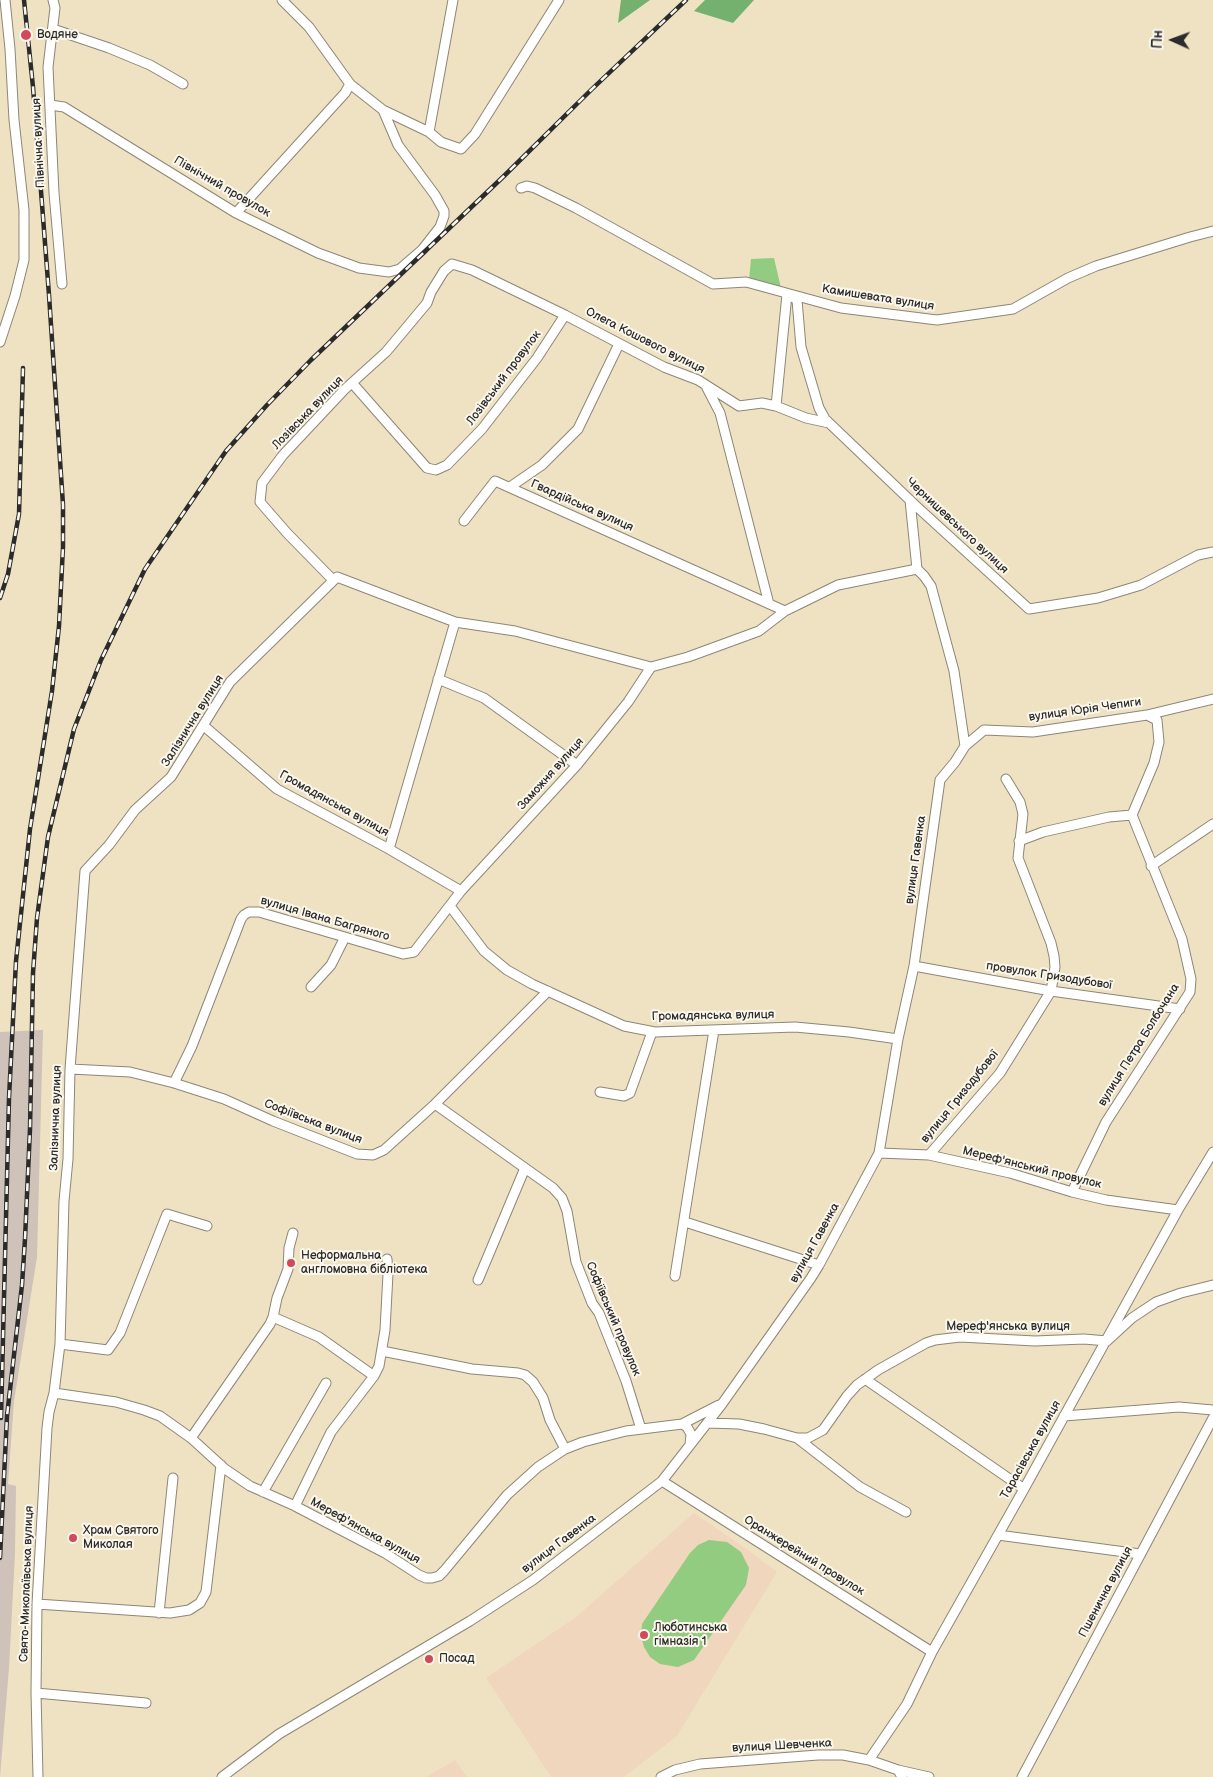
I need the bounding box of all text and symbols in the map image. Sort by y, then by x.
north arrow [1148,15,1198,65]
marker: Водяне [19,28,33,42]
place label: Водяне [37,28,78,42]
text: Пн [1149,30,1166,49]
street label: Північна вулиця [29,98,49,188]
street label: Північний провулок [171,154,273,220]
street label: Камишевата вулиця [821,282,935,314]
street label: Олега Кошового вулиця [583,305,707,377]
street label: Лозівський провулок [464,328,544,428]
street label: Лозівська вулиця [269,373,347,453]
street label: Чернишевського вулиця [903,475,1011,577]
street label: Гвардійська вулиця [528,477,636,535]
street label: Залізнична вулиця [159,672,227,770]
street label: вулиця Юрія Чепиги [1028,695,1142,725]
street label: Заможня вулиця [515,735,587,813]
street label: Громадянська вулиця [277,768,391,840]
street label: вулиця Гавенка [903,815,929,905]
street label: вулиця Івана Багряного [259,894,391,944]
street label: провулок Гризодубової [985,959,1113,993]
street label: вулиця Петра Болбочана [1095,981,1183,1109]
street label: Громадянська вулиця [651,1008,775,1024]
street label: вулиця Гризодубової [918,1048,1002,1146]
street label: Залізнична вулиця [47,1065,65,1171]
street label: Софіївська вулиця [262,1097,364,1147]
street label: Мереф'янський провулок [961,1144,1103,1192]
street label: вулиця Гавенка [787,1201,843,1285]
place label: Неформальна англомовна бібліотека [301,1249,428,1277]
marker: Неформальна англомовна бібліотека [285,1257,297,1269]
street label: Софіївський провулок [582,1260,644,1378]
street label: Мереф'янська вулиця [946,1320,1070,1334]
street label: Тарасівська вулиця [998,1398,1064,1502]
street label: Мереф'янська вулиця [307,1495,423,1567]
street label: Свято-Миколаївська вулиця [17,1506,37,1662]
street label: вулиця Гавенка [519,1511,599,1577]
street label: Оранжерейний провулок [741,1513,867,1599]
place label: Храм Святого Миколая [83,1524,159,1552]
marker: Храм Святого Миколая [67,1532,79,1544]
street label: Пшенична вулиця [1076,1544,1136,1640]
place label: Люботинська гiмназiя 1 [654,1621,727,1649]
marker: Люботинська гiмназiя 1 [638,1629,650,1641]
place label: Посад [439,1652,475,1666]
marker: Посад [423,1653,435,1665]
street label: вулиця Шевченка [732,1736,832,1756]

